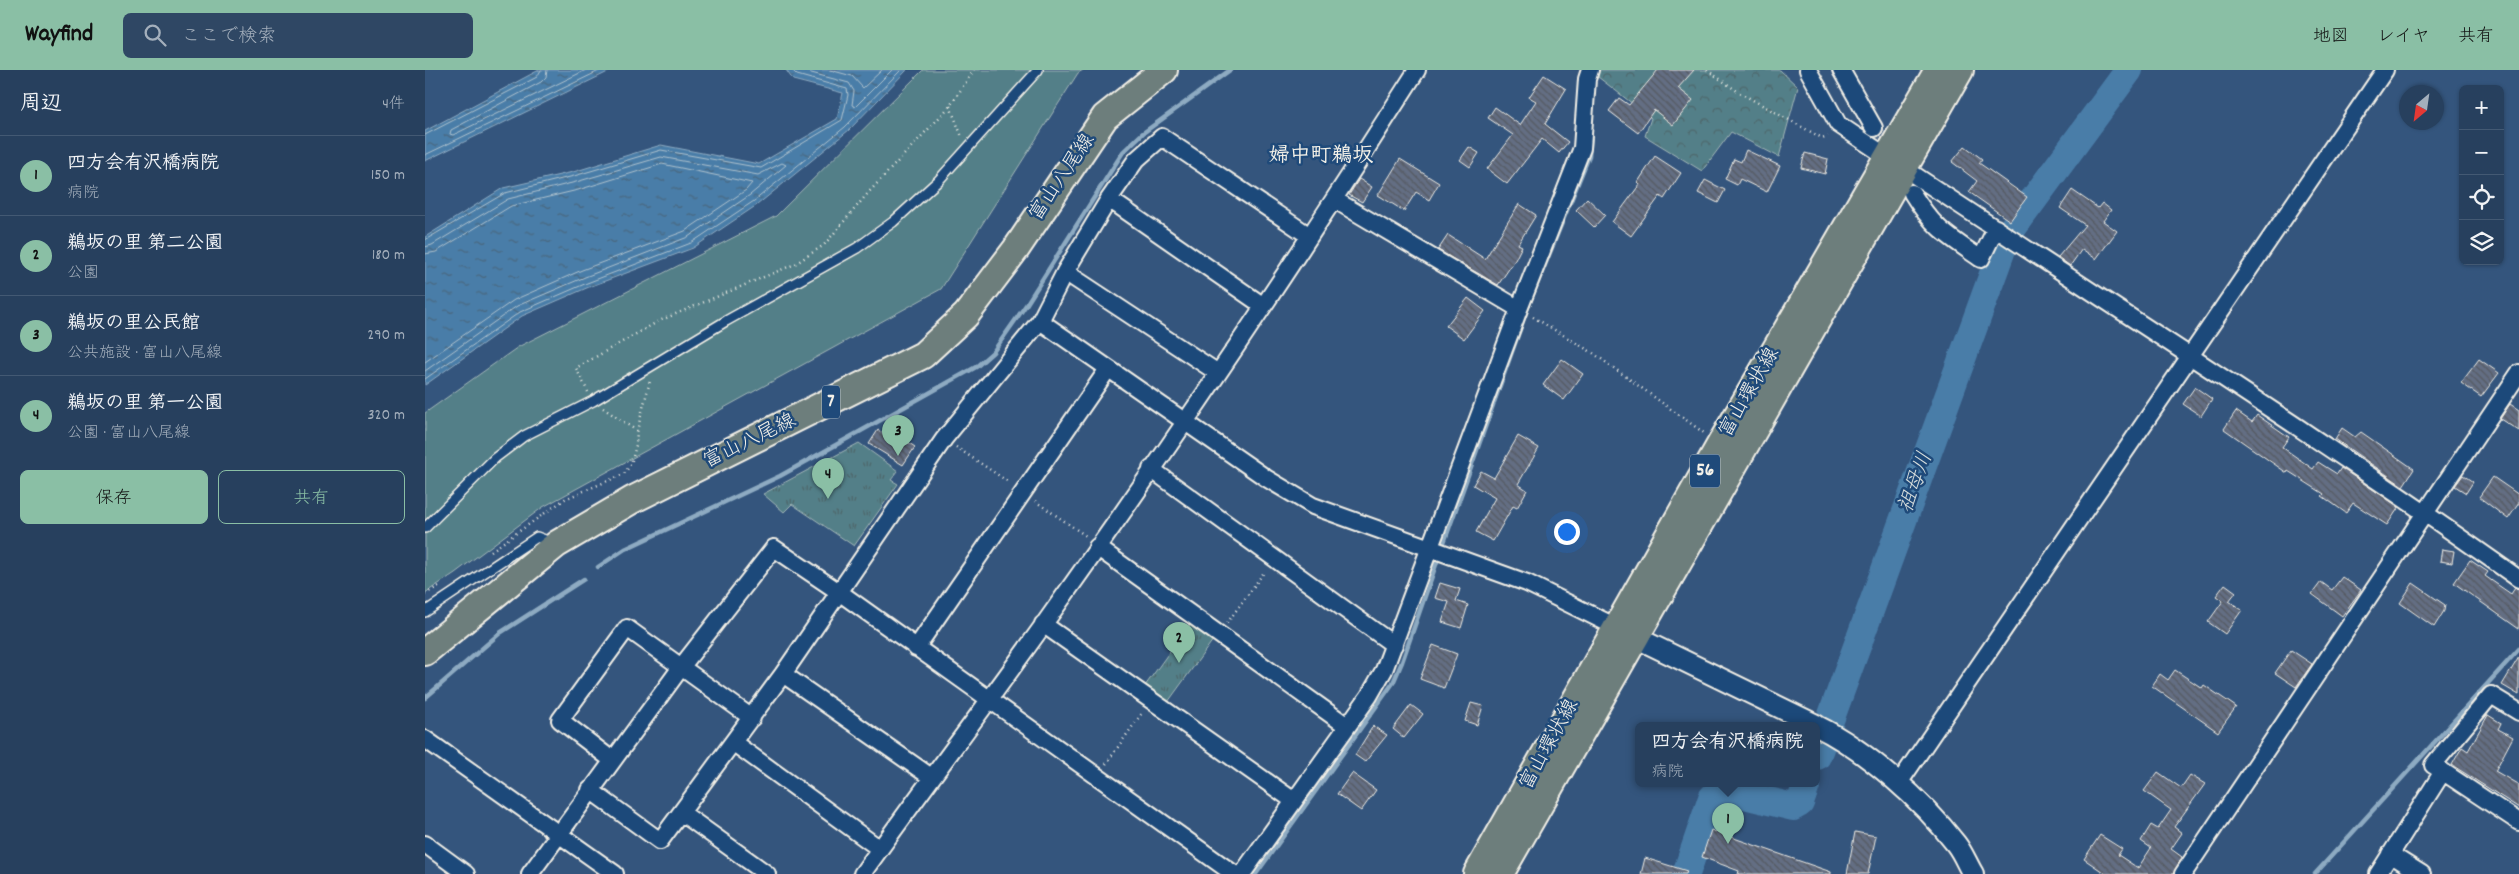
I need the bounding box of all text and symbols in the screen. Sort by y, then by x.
search box [123,13,473,58]
text: Wayfind [25,18,93,52]
icon: search [141,21,169,49]
text: ここで検索 [181,24,276,51]
text: 地図 [2313,25,2349,50]
text: レイヤ [2377,25,2430,50]
text: 共有 [2458,25,2494,50]
north arrow [2399,85,2444,130]
map controls [2459,85,2504,265]
button: + [2459,85,2504,130]
text: 周辺 [20,90,62,120]
text: 4件 [382,93,405,116]
street label: 富山八尾線 [1023,129,1103,227]
button: − [2459,130,2504,175]
district label: 婦中町鵜坂 [1269,142,1374,172]
text: 四方会有沢橋病院 [67,151,219,178]
text: 1 [34,164,38,187]
text: 150 m [371,164,405,187]
button: locate [2459,175,2504,220]
text: 病院 [67,182,99,205]
button: layers [2459,220,2504,265]
text: 鵜坂の里 第二公園 [67,231,223,258]
text: 2 [33,244,40,267]
text: 180 m [372,244,405,267]
text: 公園 [67,262,99,285]
text: 鵜坂の里公民館 [67,311,200,338]
text: 3 [32,324,40,347]
text: 290 m [367,324,405,347]
text: 公共施設 · 富山八尾線 [67,342,222,365]
street label: 富山環状線 [1713,343,1787,443]
road number: 7 [822,386,840,418]
text: 鵜坂の里 第一公園 [67,391,223,418]
text: 4 [33,404,39,427]
text: 320 m [368,404,405,427]
street label: 富山八尾線 [699,407,801,477]
pin: 3 [882,415,914,456]
text: 公園 · 富山八尾線 [67,422,190,445]
water label: 祖母川 [1892,448,1942,518]
road number: 56 [1690,454,1720,488]
pin: 4 [812,458,844,499]
button: 保存 [20,470,208,524]
button: 共有 [218,470,405,524]
your location [1554,519,1580,545]
pin: 2 [1163,622,1195,663]
street label: 富山環状線 [1514,694,1586,796]
popup [1635,722,1820,787]
text: 四方会有沢橋病院 [1651,730,1804,757]
text: 病院 [1651,761,1684,784]
pin: 1 [1712,803,1744,844]

